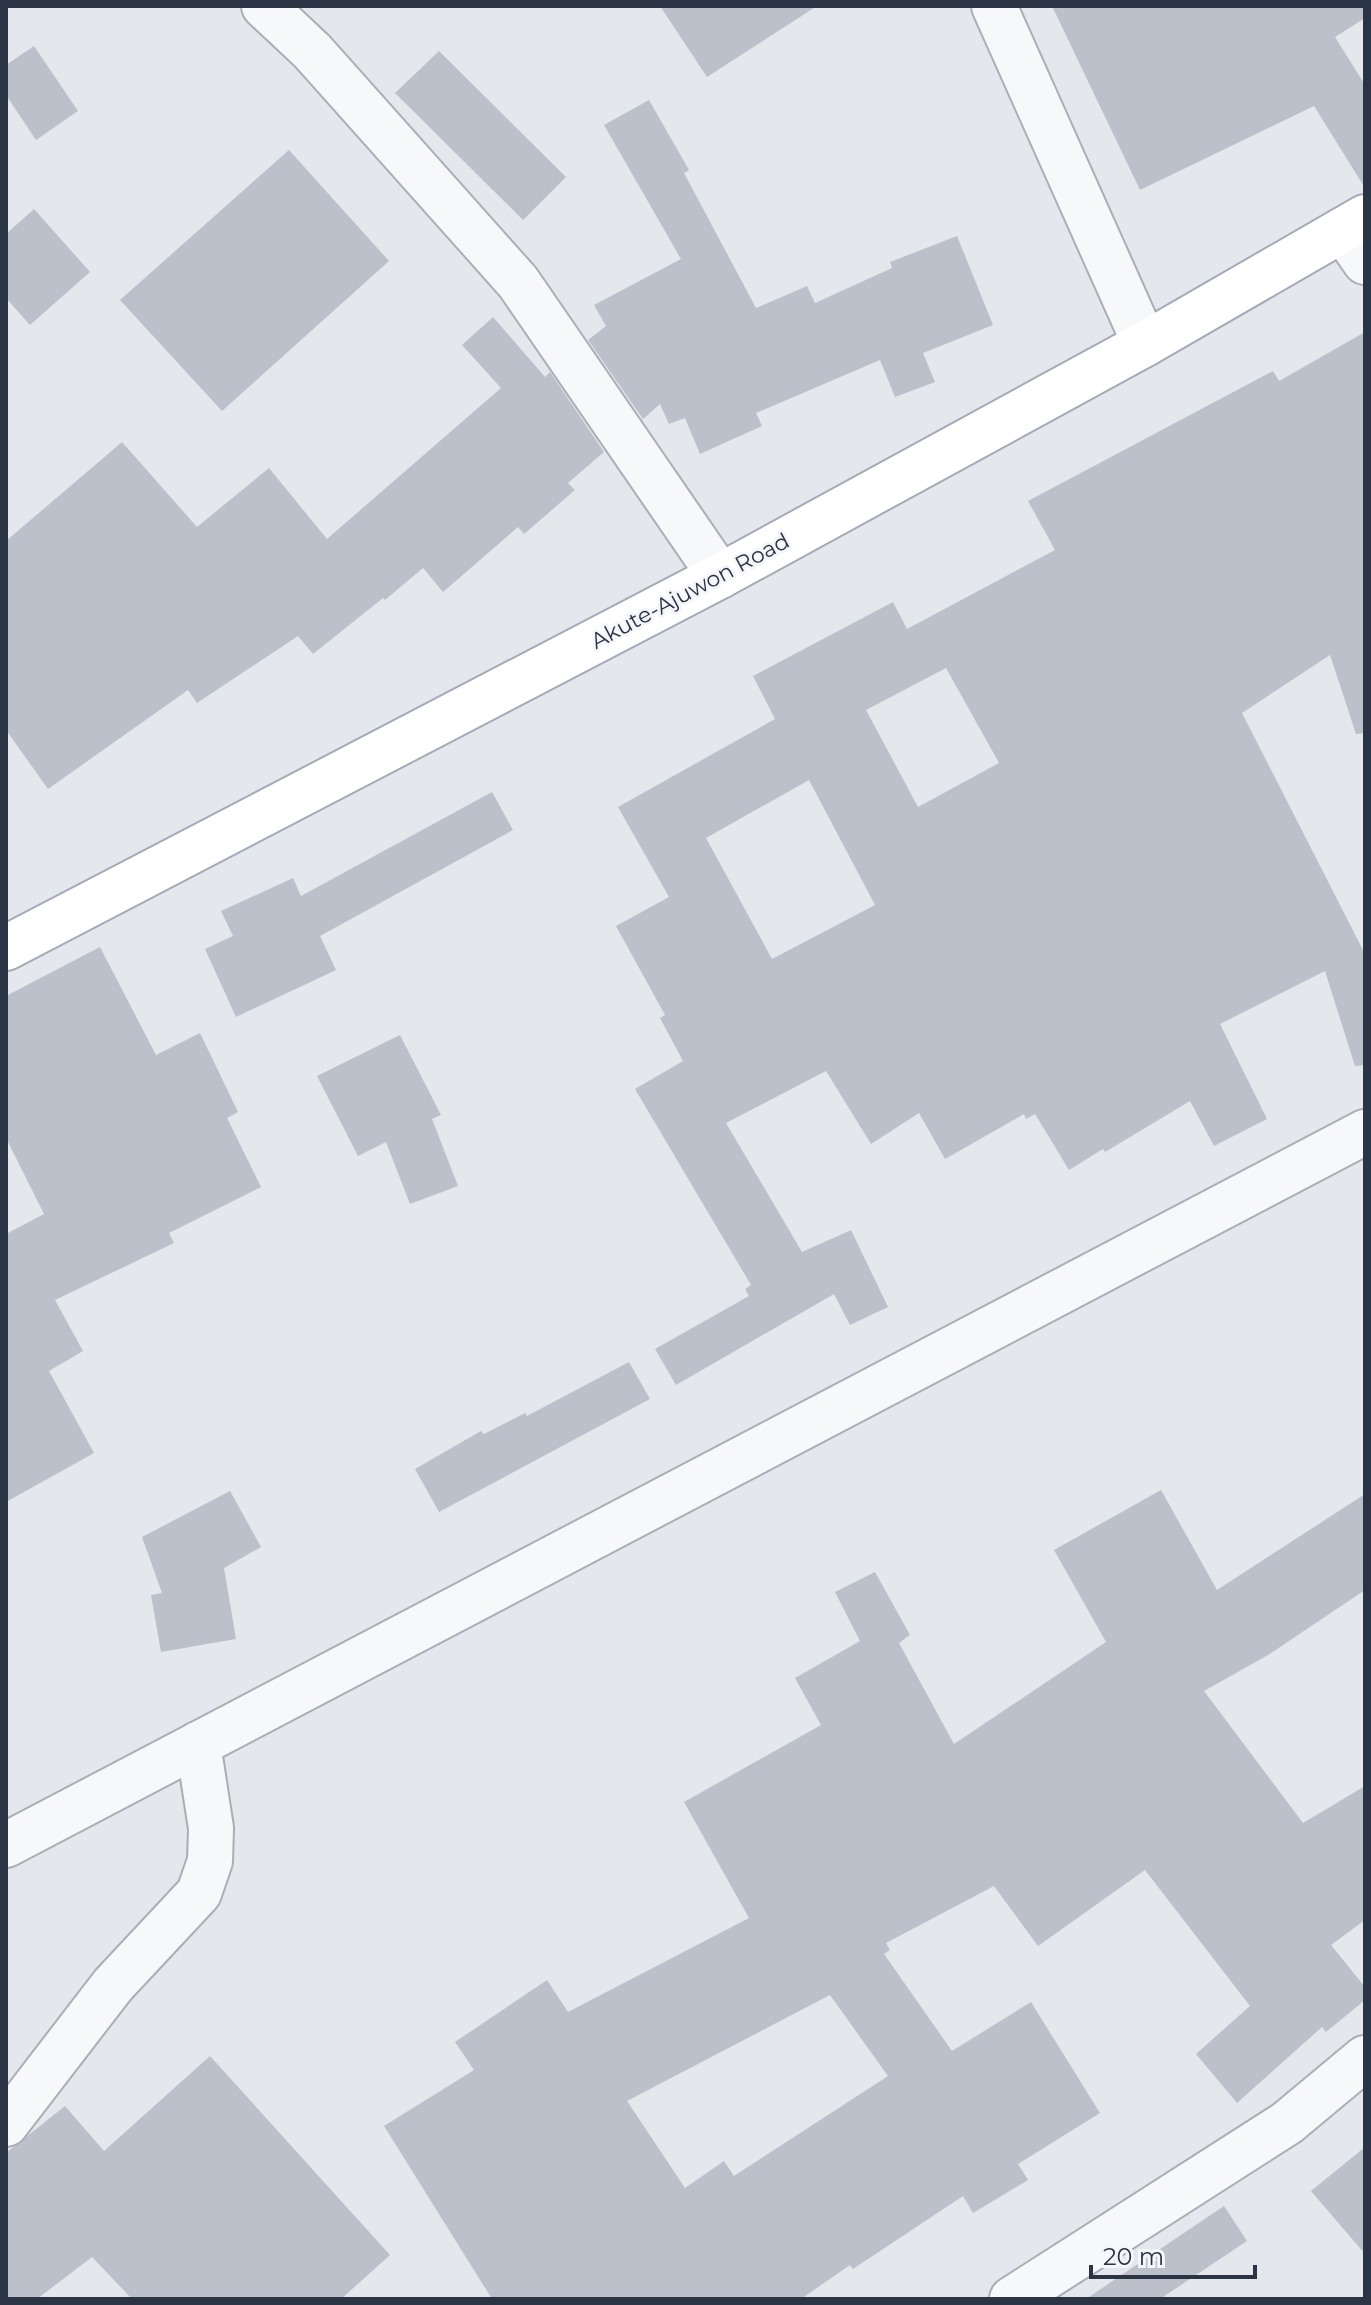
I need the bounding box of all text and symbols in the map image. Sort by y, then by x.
street label: Akute-Ajuwon Road [586,527,794,655]
scale bar [1091,2229,1255,2279]
text: 20 m [1103,2242,1164,2271]

